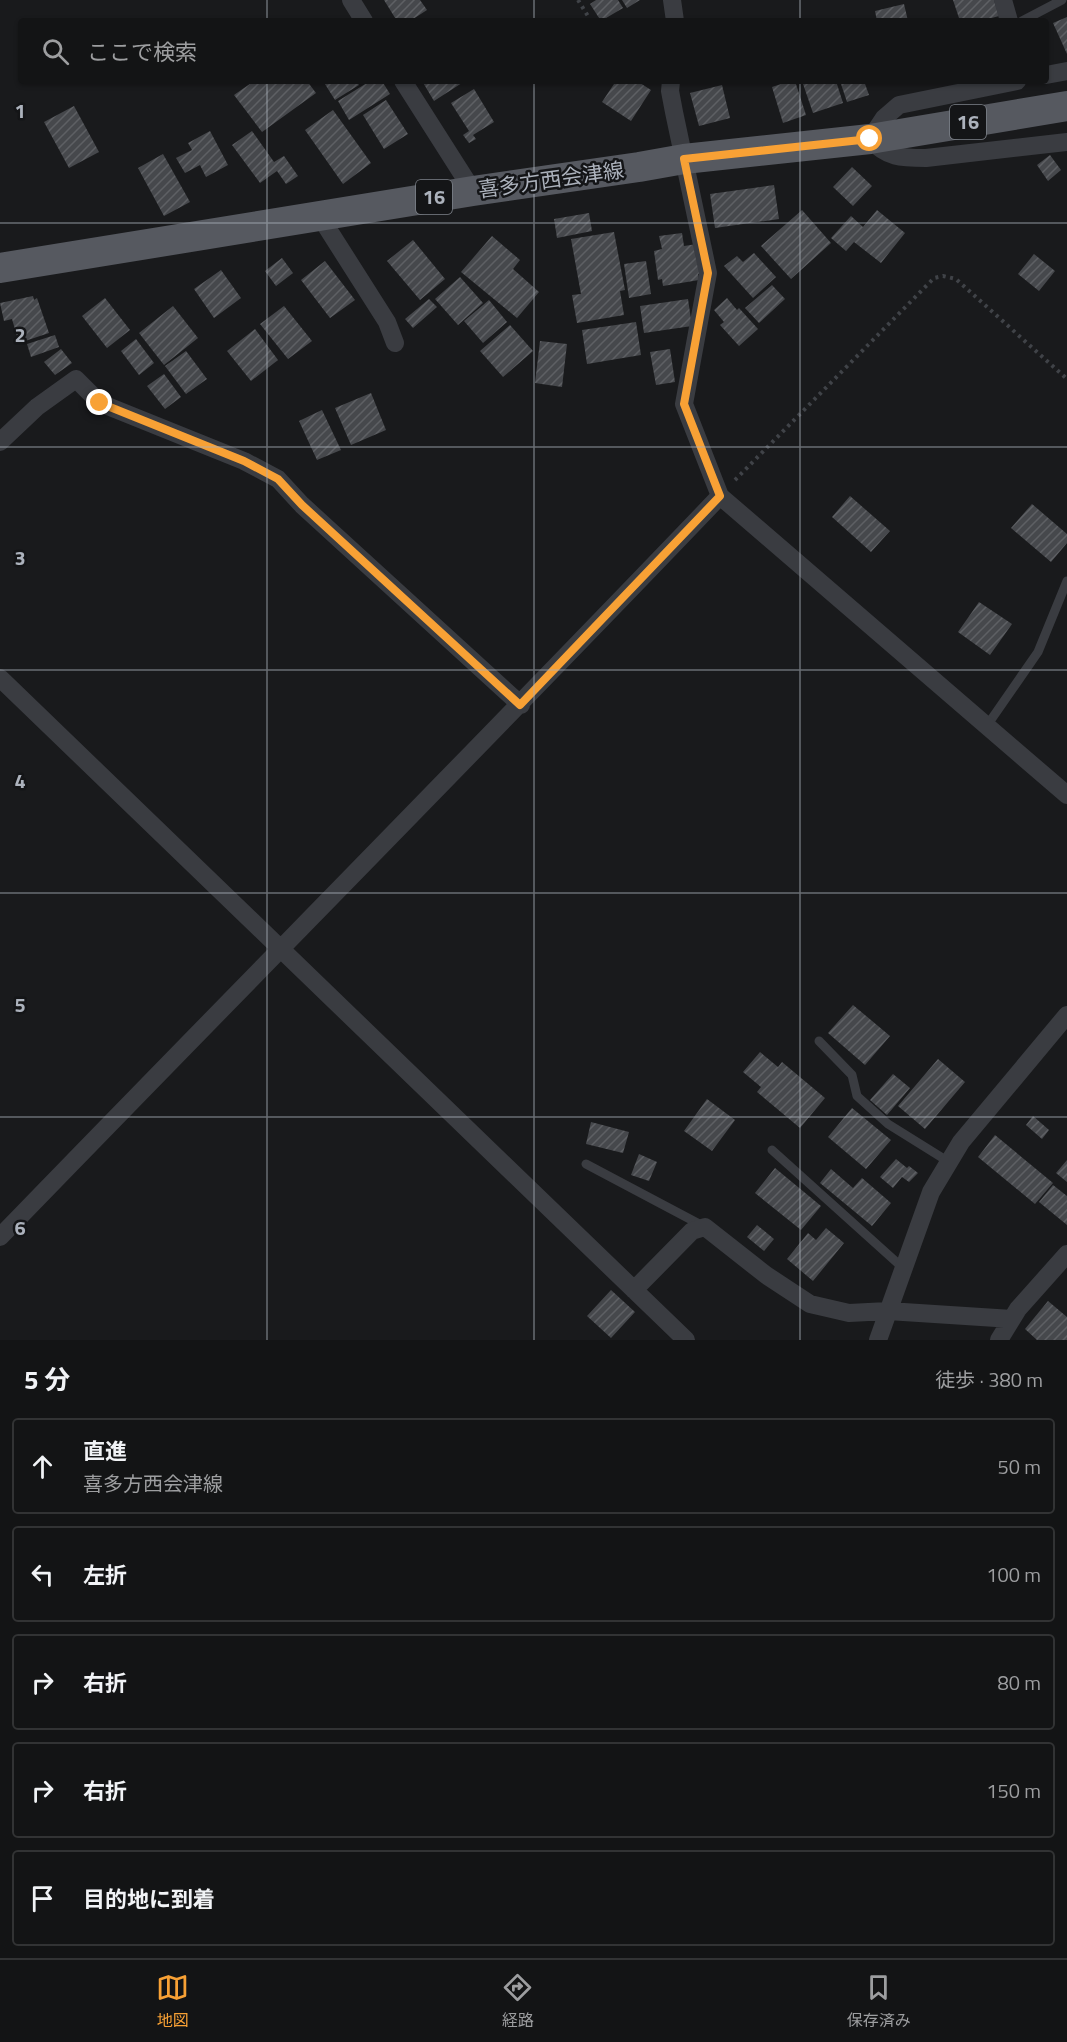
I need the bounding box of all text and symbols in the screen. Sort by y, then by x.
search box [18,18,1049,84]
icon: search [39,35,72,68]
text: ここで検索 [87,35,197,69]
text: 1 [14,95,26,126]
road number: 16 [950,105,986,139]
route start [856,125,882,151]
street label: 喜多方西会津線 [476,153,626,205]
road number: 16 [416,180,452,214]
text: 2 [14,319,26,350]
route end [86,389,112,415]
text: 3 [14,542,26,573]
text: 4 [14,765,26,796]
text: 5 [14,989,26,1020]
text: 6 [14,1212,26,1243]
text: 5 分 [24,1360,70,1399]
text: 徒歩 · 380 m [935,1364,1043,1395]
text: 直進 [83,1434,127,1468]
icon: ahead [26,1450,59,1483]
text: 50 m [997,1451,1041,1482]
text: 喜多方西会津線 [83,1468,223,1499]
icon: left [26,1558,59,1591]
text: 左折 [83,1558,127,1592]
text: 100 m [986,1559,1041,1590]
icon: right [26,1666,59,1699]
text: 右折 [83,1666,127,1700]
text: 80 m [997,1667,1041,1698]
icon: right [26,1774,59,1807]
text: 右折 [83,1774,127,1808]
text: 150 m [986,1775,1041,1806]
icon: arrive [26,1882,59,1915]
text: 目的地に到着 [83,1882,215,1916]
tab: 地図 [156,1971,189,2032]
tab: 経路 [501,1971,534,2032]
tab: 保存済み [847,1971,911,2032]

